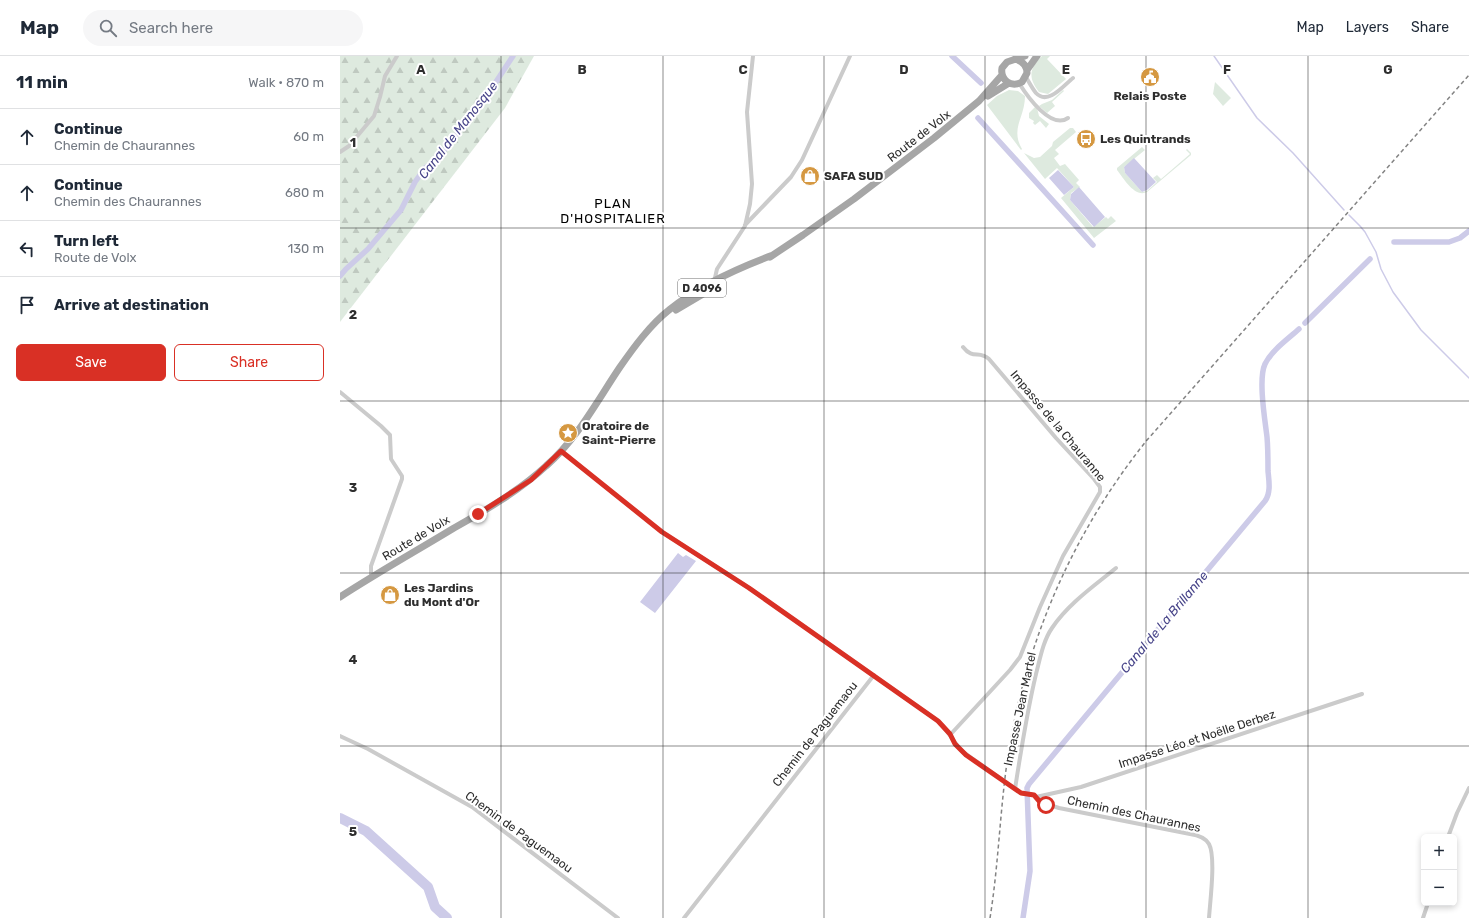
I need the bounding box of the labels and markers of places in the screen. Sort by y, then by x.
public building icon: Relais Poste [1139,66,1161,88]
place label: Relais Poste [1113,89,1187,103]
bus stop icon: Les Quintrands [1075,128,1097,150]
place label: Les Quintrands [1100,132,1191,146]
shop icon: SAFA SUD [799,165,821,187]
place label: SAFA SUD [824,169,884,183]
place label: Oratoire de Saint-Pierre [582,419,656,447]
place icon: Oratoire de Saint-Pierre [557,422,579,444]
place label: Les Jardins du Mont d'Or [404,581,480,609]
shop icon: Les Jardins du Mont d'Or [379,584,401,606]

